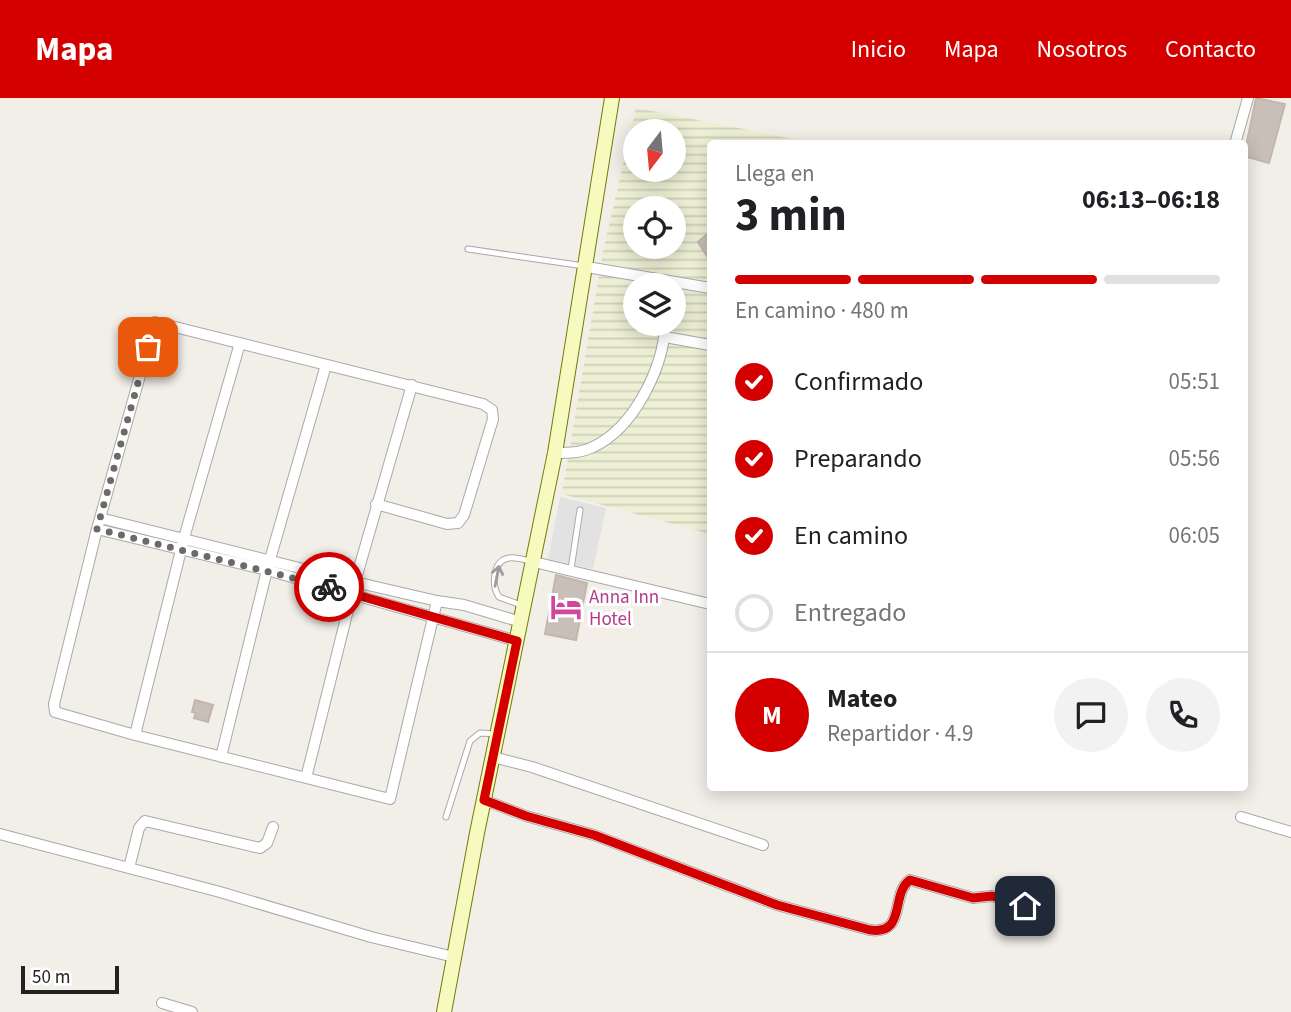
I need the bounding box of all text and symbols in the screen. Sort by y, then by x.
text: Mapa [35,26,113,73]
text: Inicio [851,32,906,67]
text: Mapa [944,32,999,67]
text: Nosotros [1037,32,1127,67]
text: Contacto [1165,32,1256,67]
north arrow [623,119,686,182]
map controls [623,119,686,336]
text: Llega en [735,157,815,190]
text: 06:13–06:18 [1082,181,1220,218]
text: 3 min [735,183,847,248]
button: locate [623,196,686,259]
button: layers [623,273,686,336]
text: En camino · 480 m [735,294,909,327]
pin [118,317,178,377]
icon: bag [129,328,167,366]
icon: check [735,363,773,401]
text: Confirmado [794,363,923,400]
text: 05:51 [1169,365,1220,398]
icon: check [735,440,773,478]
text: Preparando [794,440,922,477]
text: 05:56 [1169,442,1220,475]
icon: check [735,517,773,555]
text: En camino [794,517,908,554]
text: 06:05 [1169,519,1220,552]
courier [294,552,364,622]
one-way arrow [490,565,504,588]
icon: bike [310,568,348,606]
place label: Anna Inn Hotel [589,584,659,633]
hotel icon: Anna Inn Hotel [549,590,583,624]
text: Entregado [794,594,906,631]
button: chat [1054,678,1128,752]
button: phone [1146,678,1220,752]
text: Mateo [827,680,897,717]
text: M [762,697,782,734]
text: Repartidor · 4.9 [827,717,973,750]
pin [995,876,1055,936]
icon: home [1006,887,1044,925]
scale bar [21,963,119,995]
text: 50 m [32,964,70,991]

